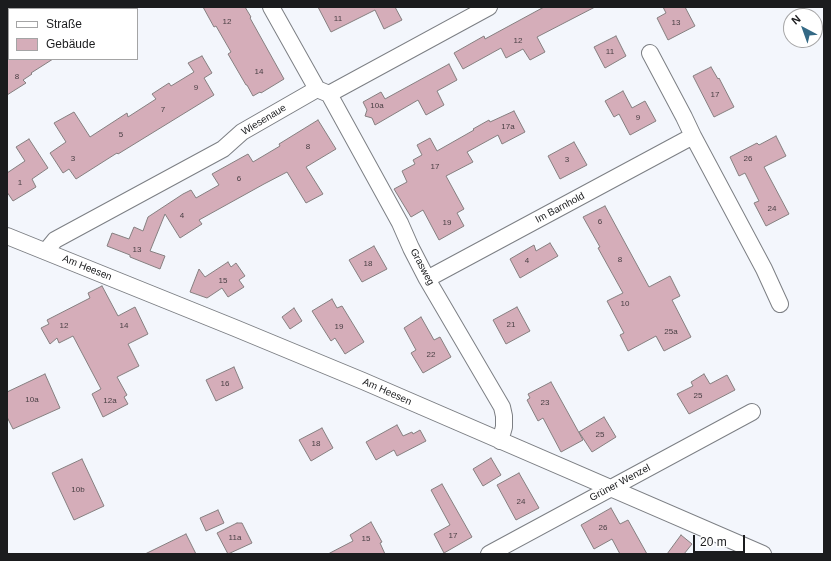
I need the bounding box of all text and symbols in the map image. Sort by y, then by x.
legend [8,8,138,60]
north arrow [783,8,823,48]
text: N [789,13,803,27]
house number: 11 [334,14,342,24]
text: Straße [46,17,82,31]
house number: 12 [223,17,231,27]
house number: 13 [672,18,680,28]
house number: 12 [514,36,522,46]
text: Gebäude [46,37,95,51]
house number: 11 [606,47,614,57]
house number: 14 [255,67,263,77]
house number: 8 [15,72,19,82]
house number: 9 [194,83,198,93]
house number: 17 [711,90,719,100]
house number: 10a [370,101,384,111]
street label: Wiesenaue [239,102,289,138]
house number: 7 [161,105,165,115]
house number: 9 [636,113,640,123]
house number: 17a [501,122,515,132]
house number: 5 [119,130,123,140]
house number: 8 [306,142,310,152]
house number: 3 [71,154,75,164]
house number: 26 [744,154,752,164]
house number: 3 [565,155,569,165]
house number: 17 [431,162,439,172]
house number: 6 [237,174,241,184]
house number: 1 [18,178,22,188]
street label: Im Barnhold [533,190,587,226]
house number: 24 [768,204,776,214]
house number: 4 [180,211,184,221]
house number: 6 [598,217,602,227]
house number: 19 [443,218,451,228]
house number: 13 [133,245,141,255]
street label: Grasweg [407,247,437,287]
street label: Am Heesen [61,253,113,283]
house number: 8 [618,255,622,265]
house number: 4 [525,256,529,266]
house number: 18 [364,259,372,269]
house number: 15 [219,276,227,286]
house number: 10 [621,299,629,309]
house number: 21 [507,320,515,330]
house number: 12 [60,321,68,331]
house number: 14 [120,321,128,331]
house number: 19 [335,322,343,332]
house number: 25a [664,327,678,337]
house number: 22 [427,350,435,360]
street label: Am Heesen [361,376,413,408]
house number: 16 [221,379,229,389]
house number: 25 [694,391,702,401]
house number: 10a [25,395,39,405]
house number: 12a [103,396,117,406]
house number: 23 [541,398,549,408]
house number: 25 [596,430,604,440]
house number: 18 [312,439,320,449]
street label: Grüner Wenzel [588,462,652,504]
house number: 10b [71,485,85,495]
house number: 24 [517,497,525,507]
house number: 26 [599,523,607,533]
scale bar [695,527,747,553]
house number: 17 [449,531,457,541]
house number: 11a [229,533,241,543]
house number: 15 [362,534,370,544]
text: 20 m [700,535,727,549]

